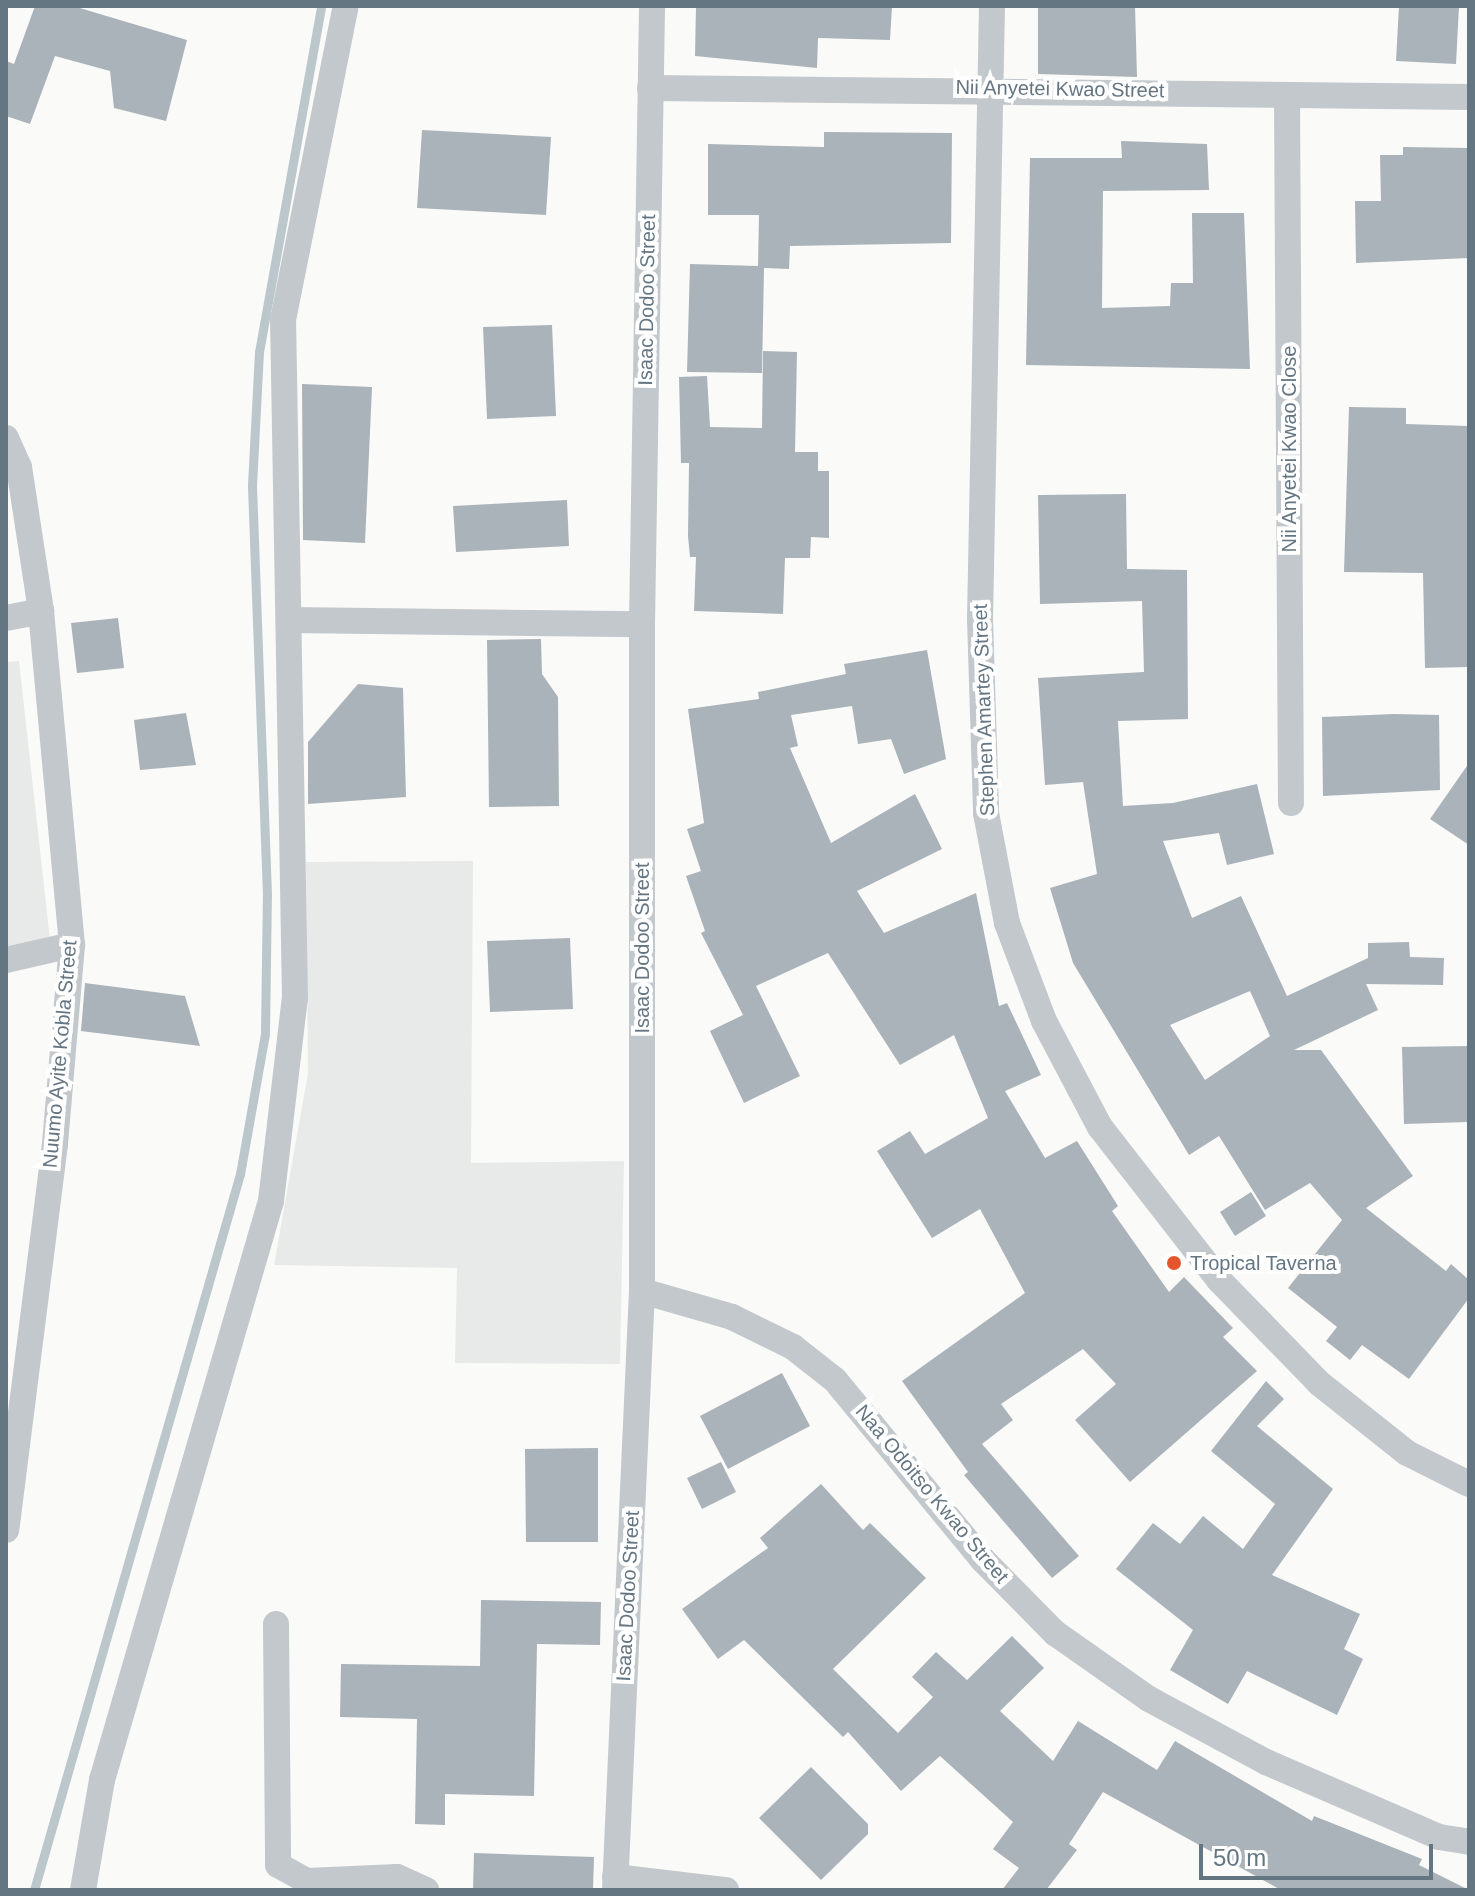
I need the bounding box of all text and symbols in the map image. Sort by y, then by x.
street label: Nii Anyetei Kwao Street [955,75,1165,103]
street label: Isaac Dodoo Street [634,214,660,386]
street label: Nii Anyetei Kwao Close [1277,345,1301,553]
street label: Stephen Amartey Street [968,603,1000,817]
street label: Isaac Dodoo Street [630,862,654,1034]
street label: Nuumo Ayite Kobla Street [38,939,82,1169]
place label: Tropical Taverna [1190,1251,1337,1275]
marker: Tropical Taverna [1165,1254,1183,1272]
street label: Naa Odoitso Kwao Street [850,1400,1014,1588]
street label: Isaac Dodoo Street [612,1510,644,1682]
scale bar [1203,1828,1437,1878]
text: 50 m [1213,1844,1266,1871]

